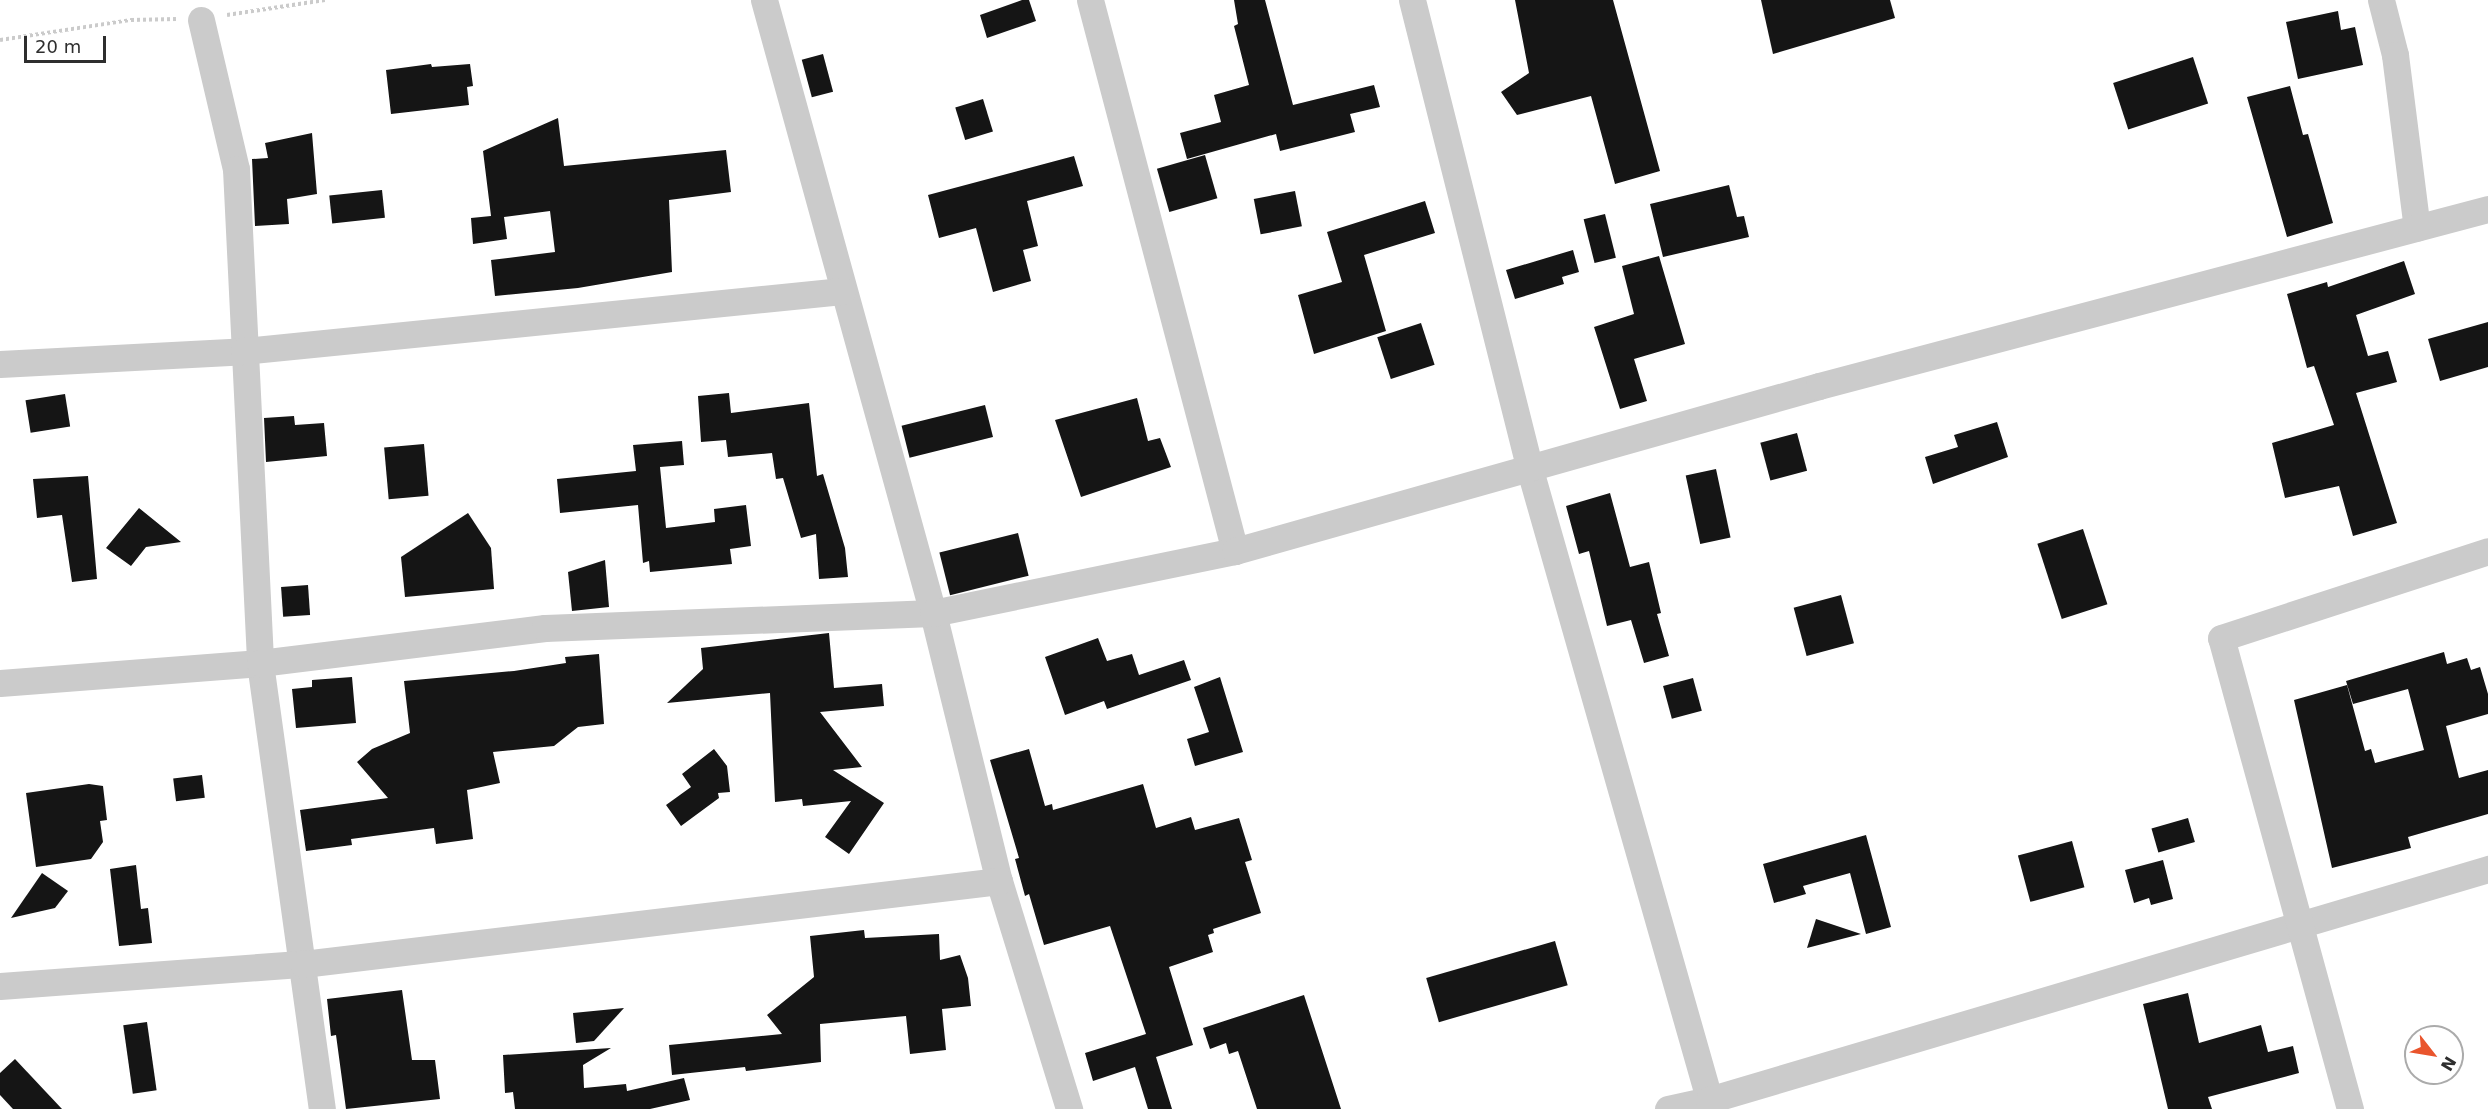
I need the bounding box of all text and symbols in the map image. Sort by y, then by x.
scale bar [27,24,110,62]
text: 20 m [35,36,81,57]
north arrow [2404,1025,2464,1085]
text: N [2437,1053,2460,1074]

